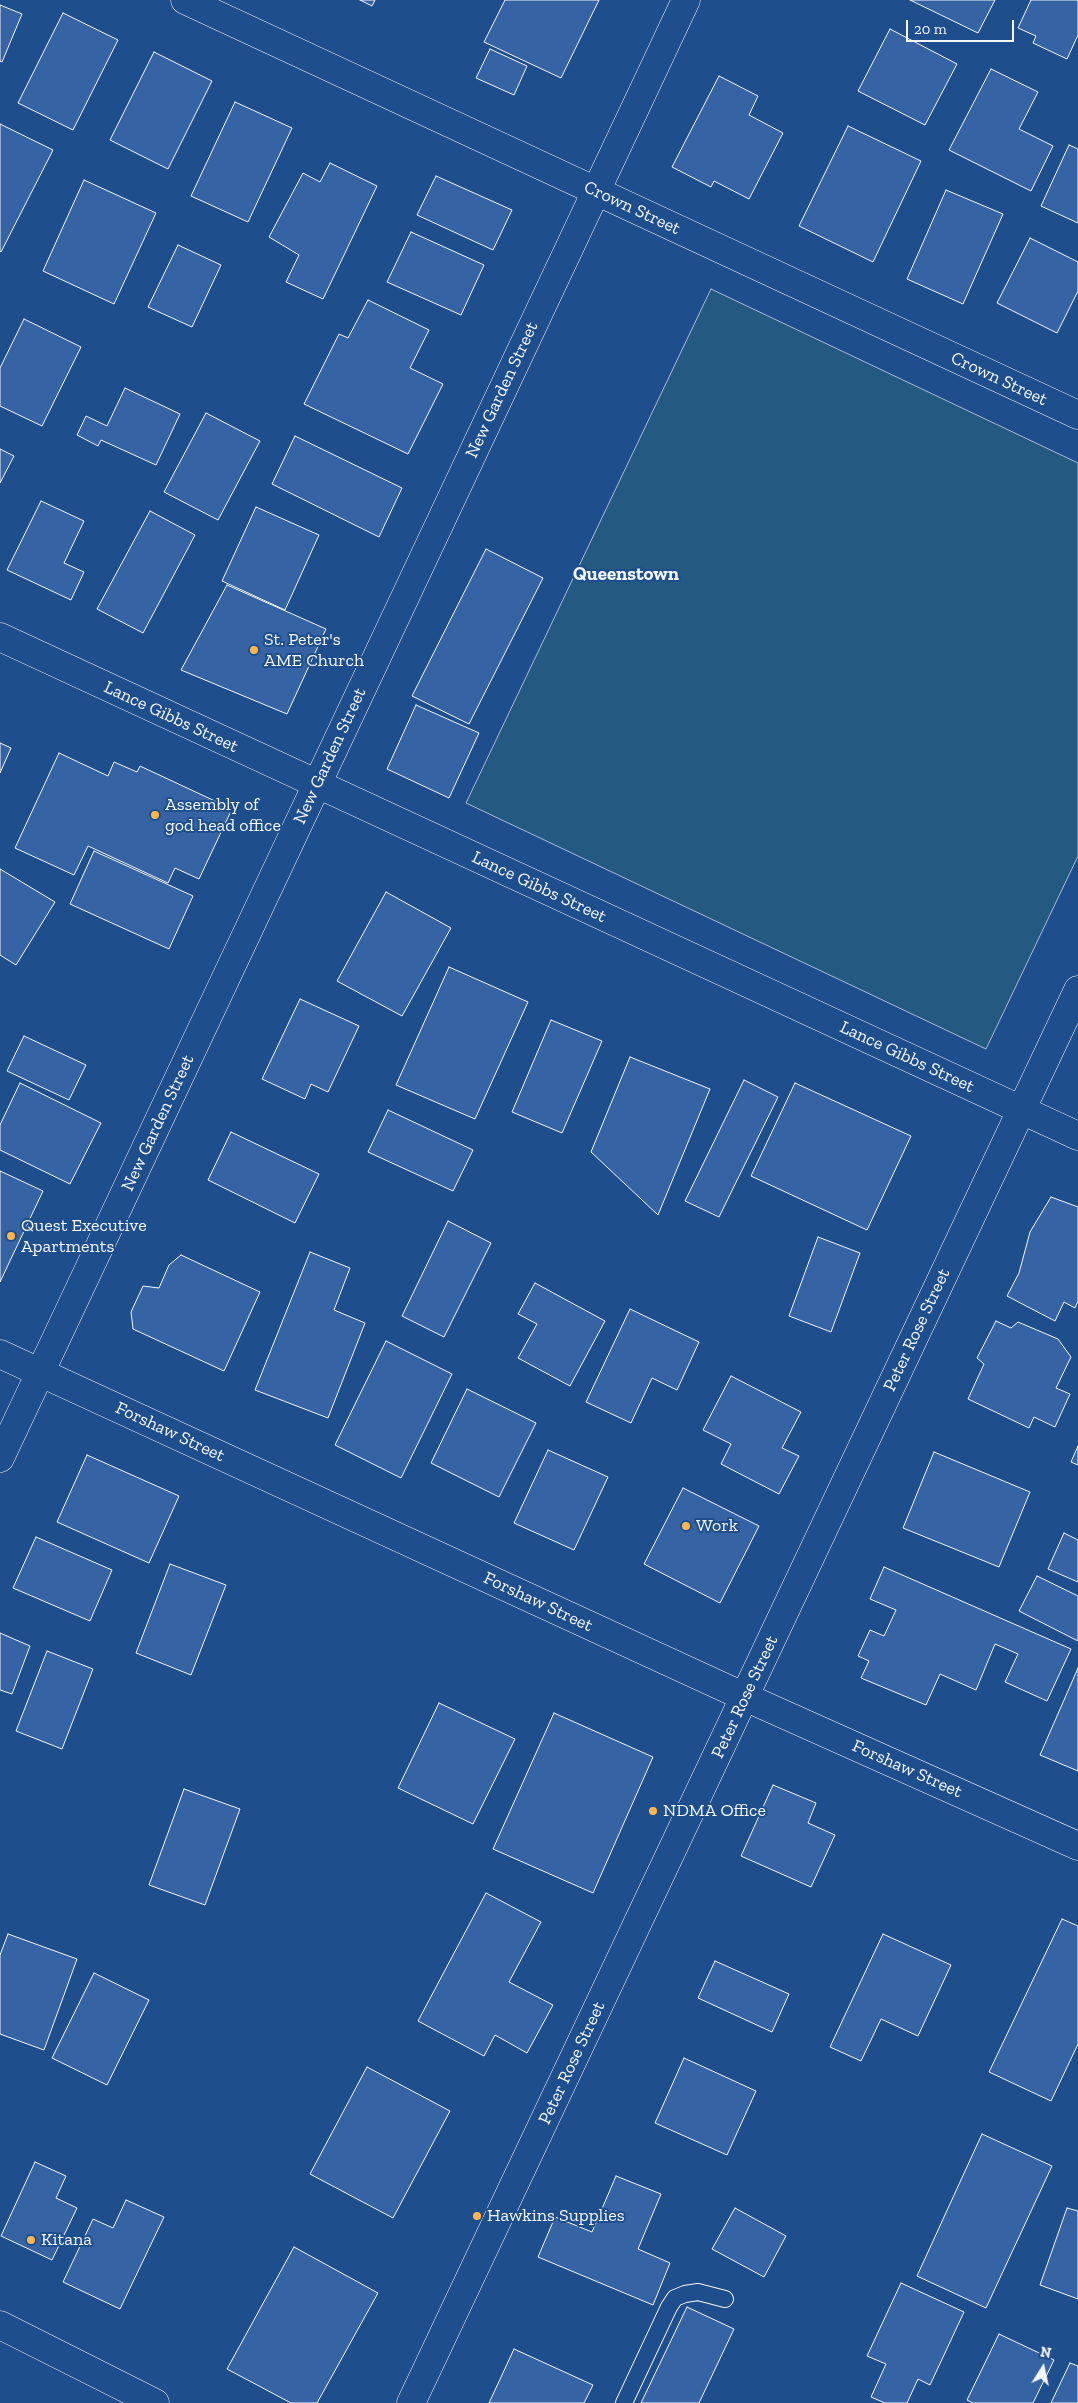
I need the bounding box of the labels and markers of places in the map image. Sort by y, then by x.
place label: St. Peter's AME Church [264,629,364,672]
marker: St. Peter's AME Church [248,644,260,656]
place label: Assembly of god head office [165,794,281,836]
marker: Assembly of god head office [149,809,161,821]
place label: Quest Executive Apartments [21,1215,147,1258]
marker: Quest Executive Apartments [5,1230,17,1242]
place label: Work [696,1515,738,1537]
marker: Work [680,1520,692,1532]
place label: NDMA Office [663,1800,766,1822]
marker: NDMA Office [647,1805,659,1817]
place label: Hawkins Supplies [487,2205,625,2227]
marker: Hawkins Supplies [471,2210,483,2222]
place label: Kitana [41,2229,92,2251]
marker: Kitana [25,2234,37,2246]

